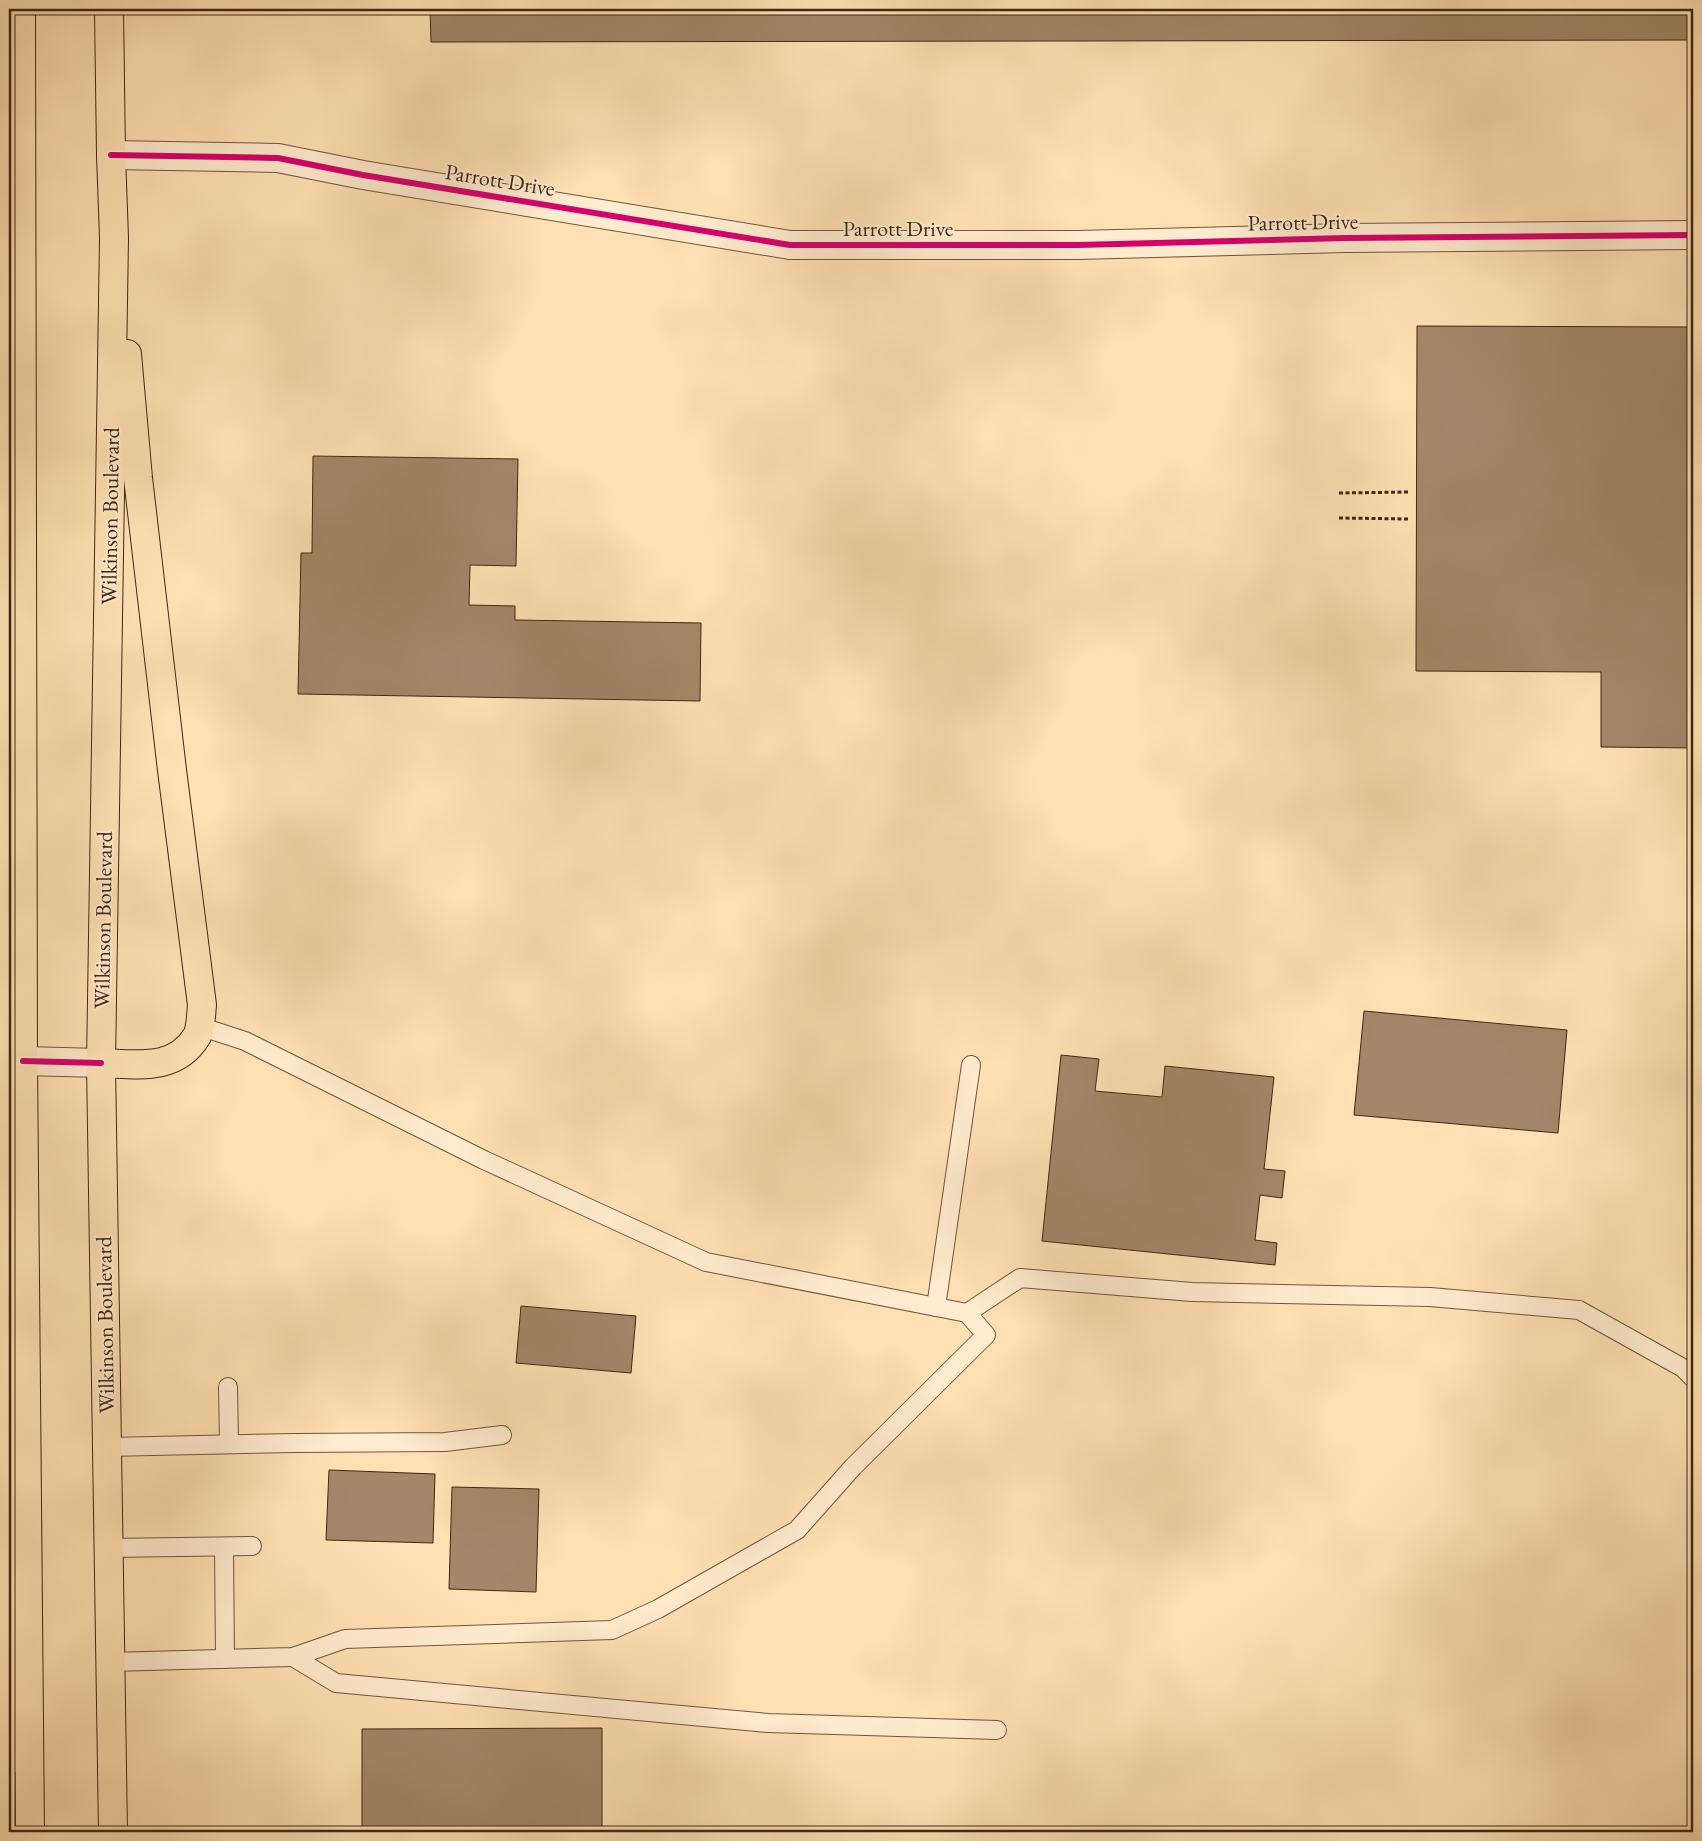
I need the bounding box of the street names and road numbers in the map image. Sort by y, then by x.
street label: Parrott Drive [443,157,557,203]
street label: Parrott Drive [1247,207,1359,237]
street label: Parrott Drive [843,214,954,243]
street label: Wilkinson Boulevard [94,426,126,605]
street label: Wilkinson Boulevard [87,830,119,1009]
street label: Wilkinson Boulevard [89,1235,121,1414]

